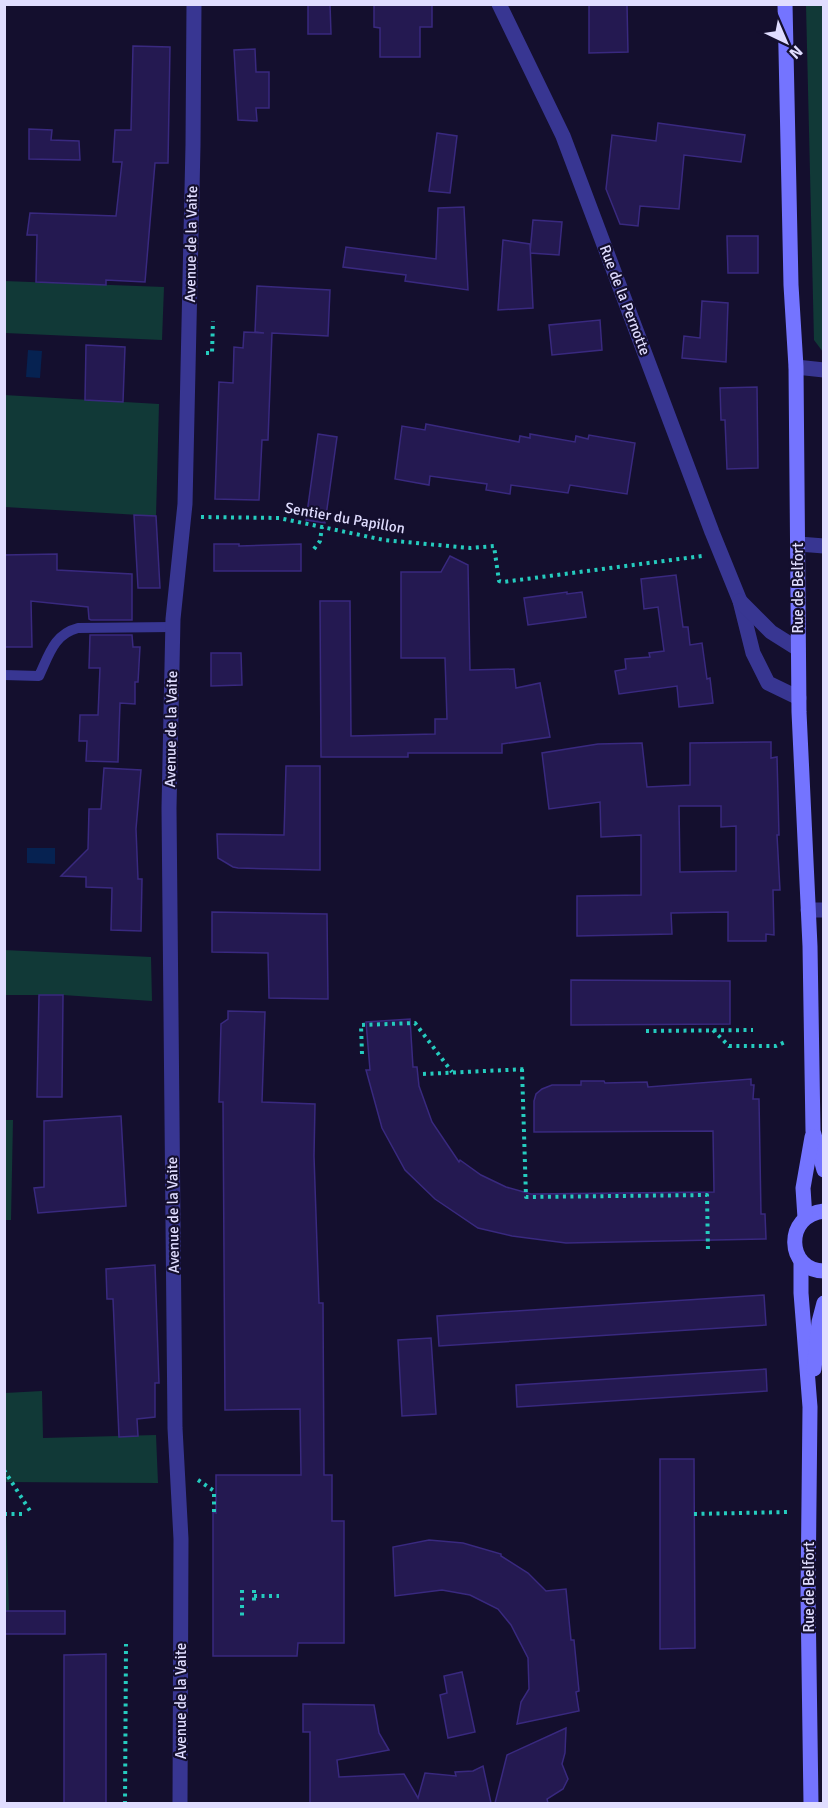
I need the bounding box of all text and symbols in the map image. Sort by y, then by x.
north arrow [756,12,816,72]
text: N [785,41,807,63]
street label: Avenue de la Vaite [181,186,201,302]
street label: Rue de la Pernotte [596,242,654,358]
street label: Sentier du Papillon [284,499,406,537]
street label: Rue de Belfort [789,542,807,634]
street label: Avenue de la Vaite [161,671,181,787]
street label: Avenue de la Vaite [163,1157,183,1273]
street label: Rue de Belfort [800,1541,818,1633]
street label: Avenue de la Vaite [172,1643,190,1759]

